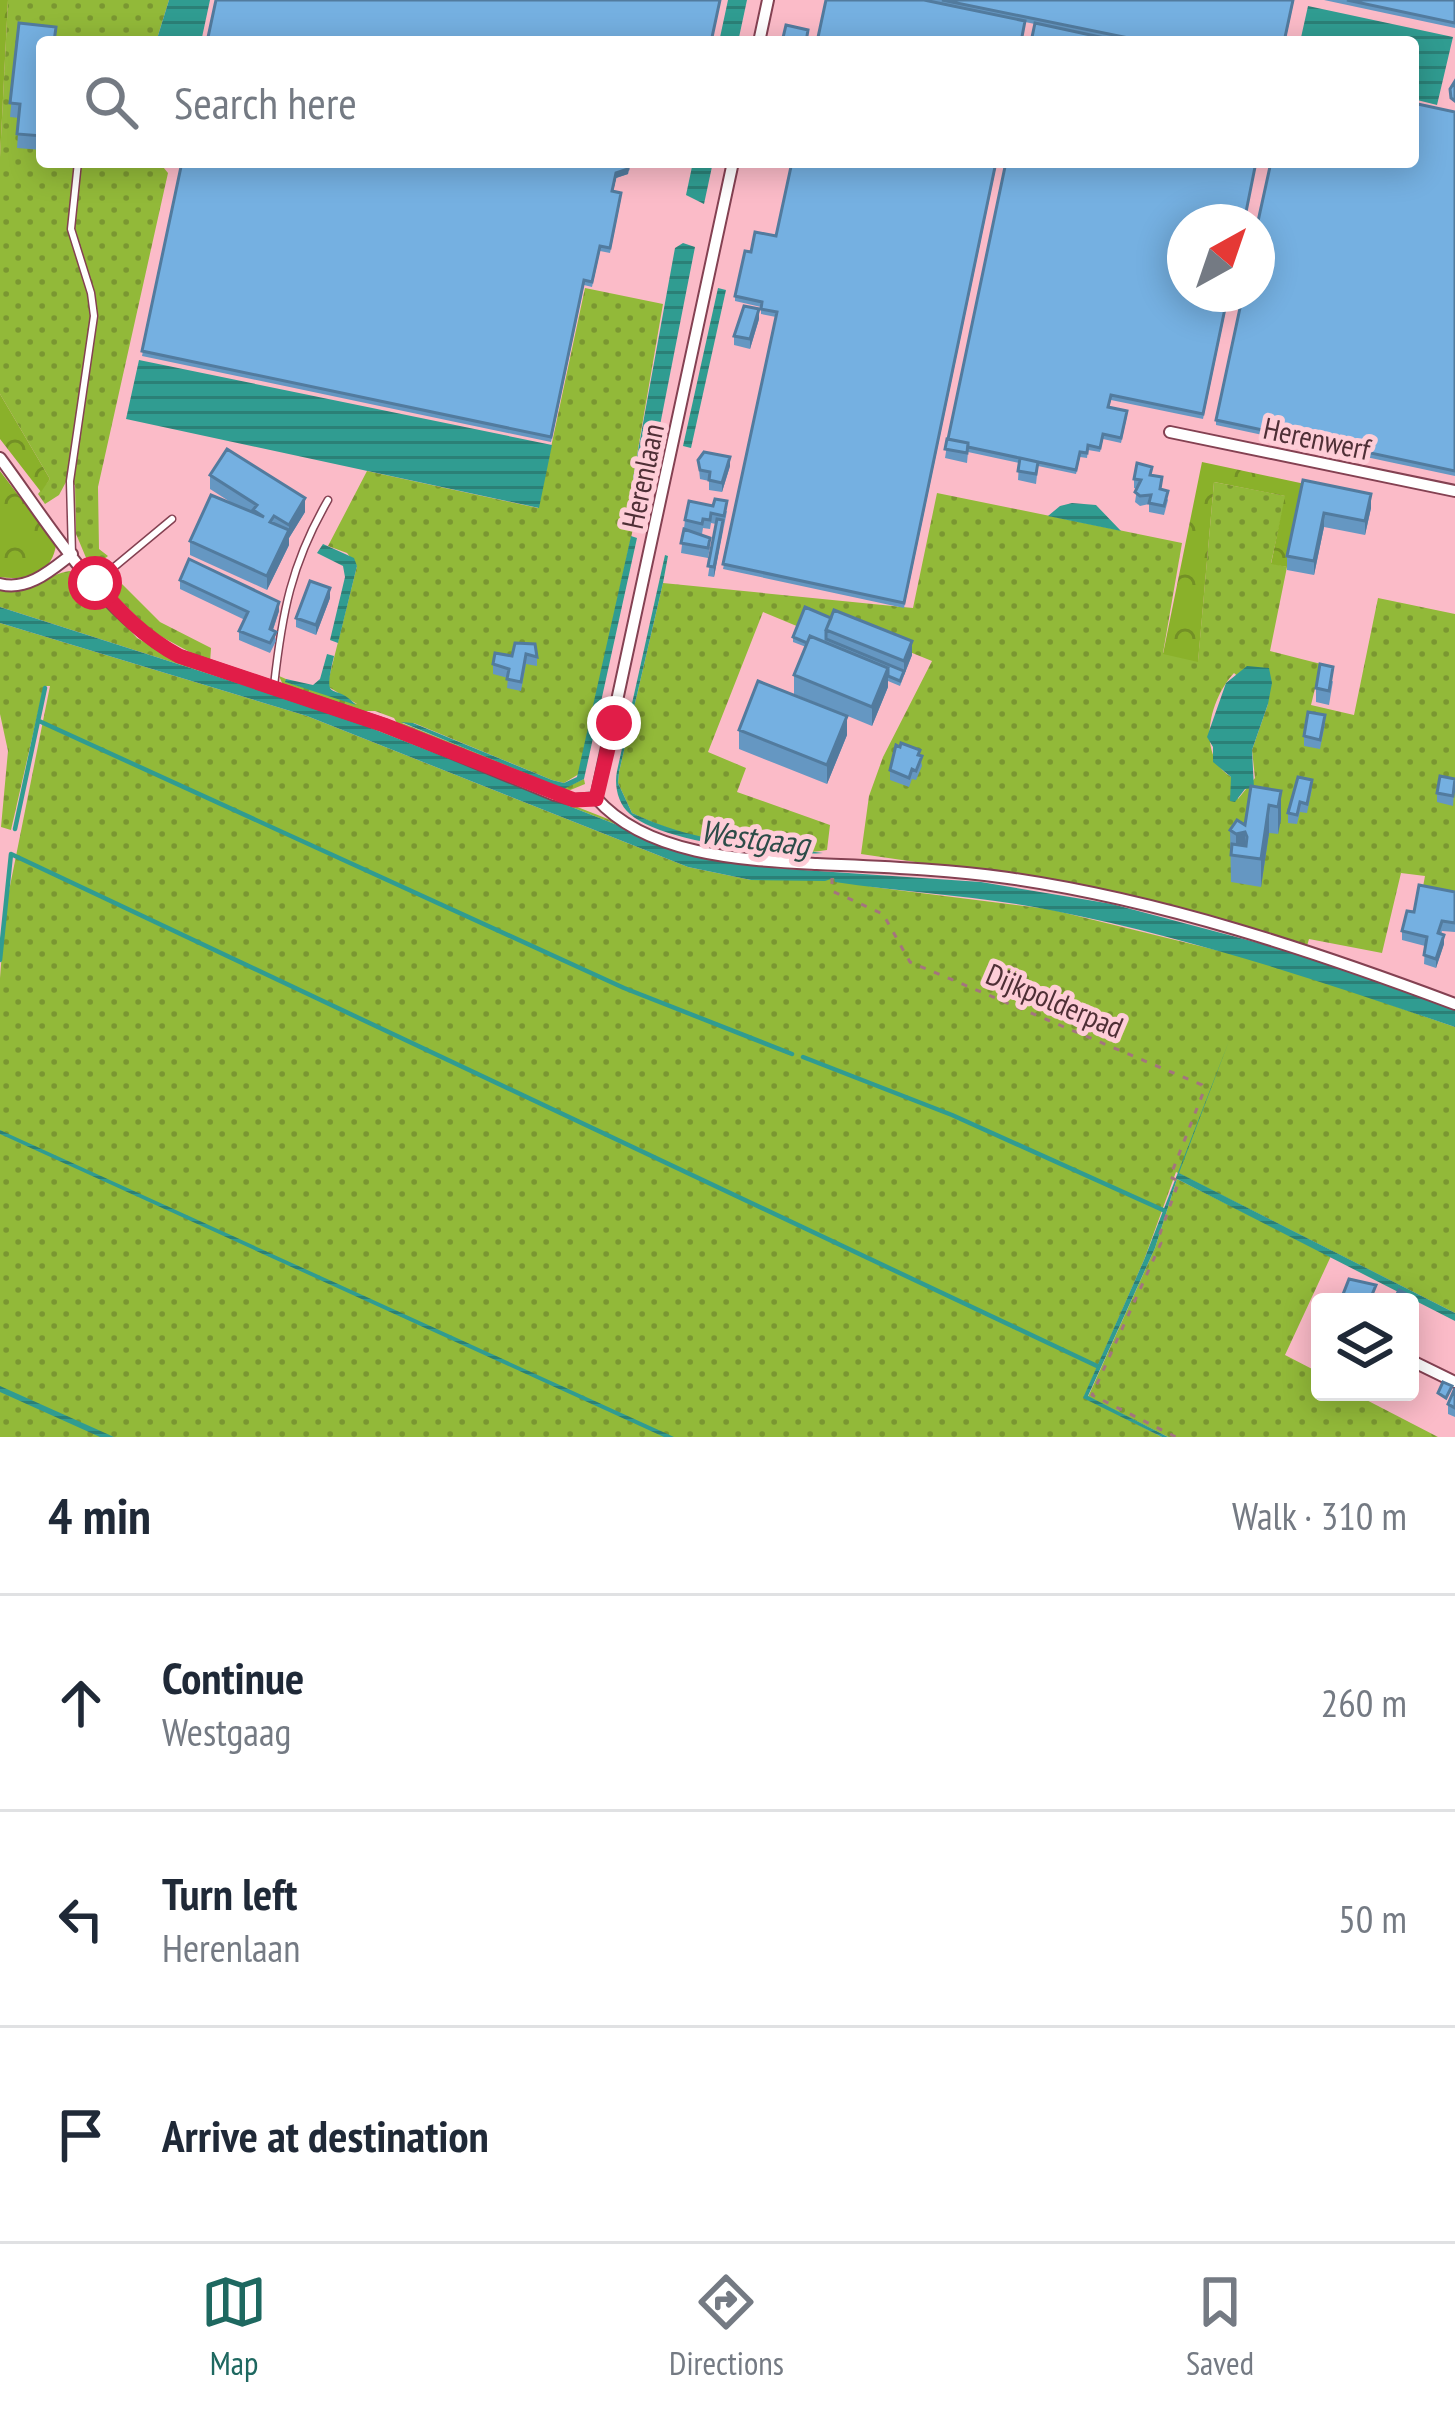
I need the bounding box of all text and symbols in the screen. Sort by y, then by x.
search box [36,36,1419,168]
icon: search [78,69,144,135]
text: Search here [174,73,357,131]
north arrow [1167,204,1275,312]
street label: Herenwerf [1260,408,1375,469]
street label: Herenlaan [612,420,672,532]
route start [68,556,122,610]
route end [587,696,641,750]
water label: Westgaag [698,809,815,865]
street label: Dijkpolderpad [981,954,1129,1046]
map controls [1311,1293,1419,1401]
button: layers [1311,1293,1419,1401]
text: 4 min [48,1482,151,1548]
text: Walk · 310 m [1232,1490,1407,1541]
text: Continue [162,1648,304,1706]
icon: ahead [48,1670,114,1736]
text: 260 m [1321,1677,1407,1728]
text: Westgaag [162,1706,291,1757]
text: Turn left [162,1864,297,1922]
icon: left [48,1886,114,1952]
text: 50 m [1338,1893,1407,1944]
text: Herenlaan [162,1922,300,1973]
icon: arrive [48,2102,114,2168]
text: Arrive at destination [162,2106,489,2164]
tab: Map [201,2269,267,2384]
tab: Directions [669,2269,784,2384]
tab: Saved [1186,2269,1254,2384]

